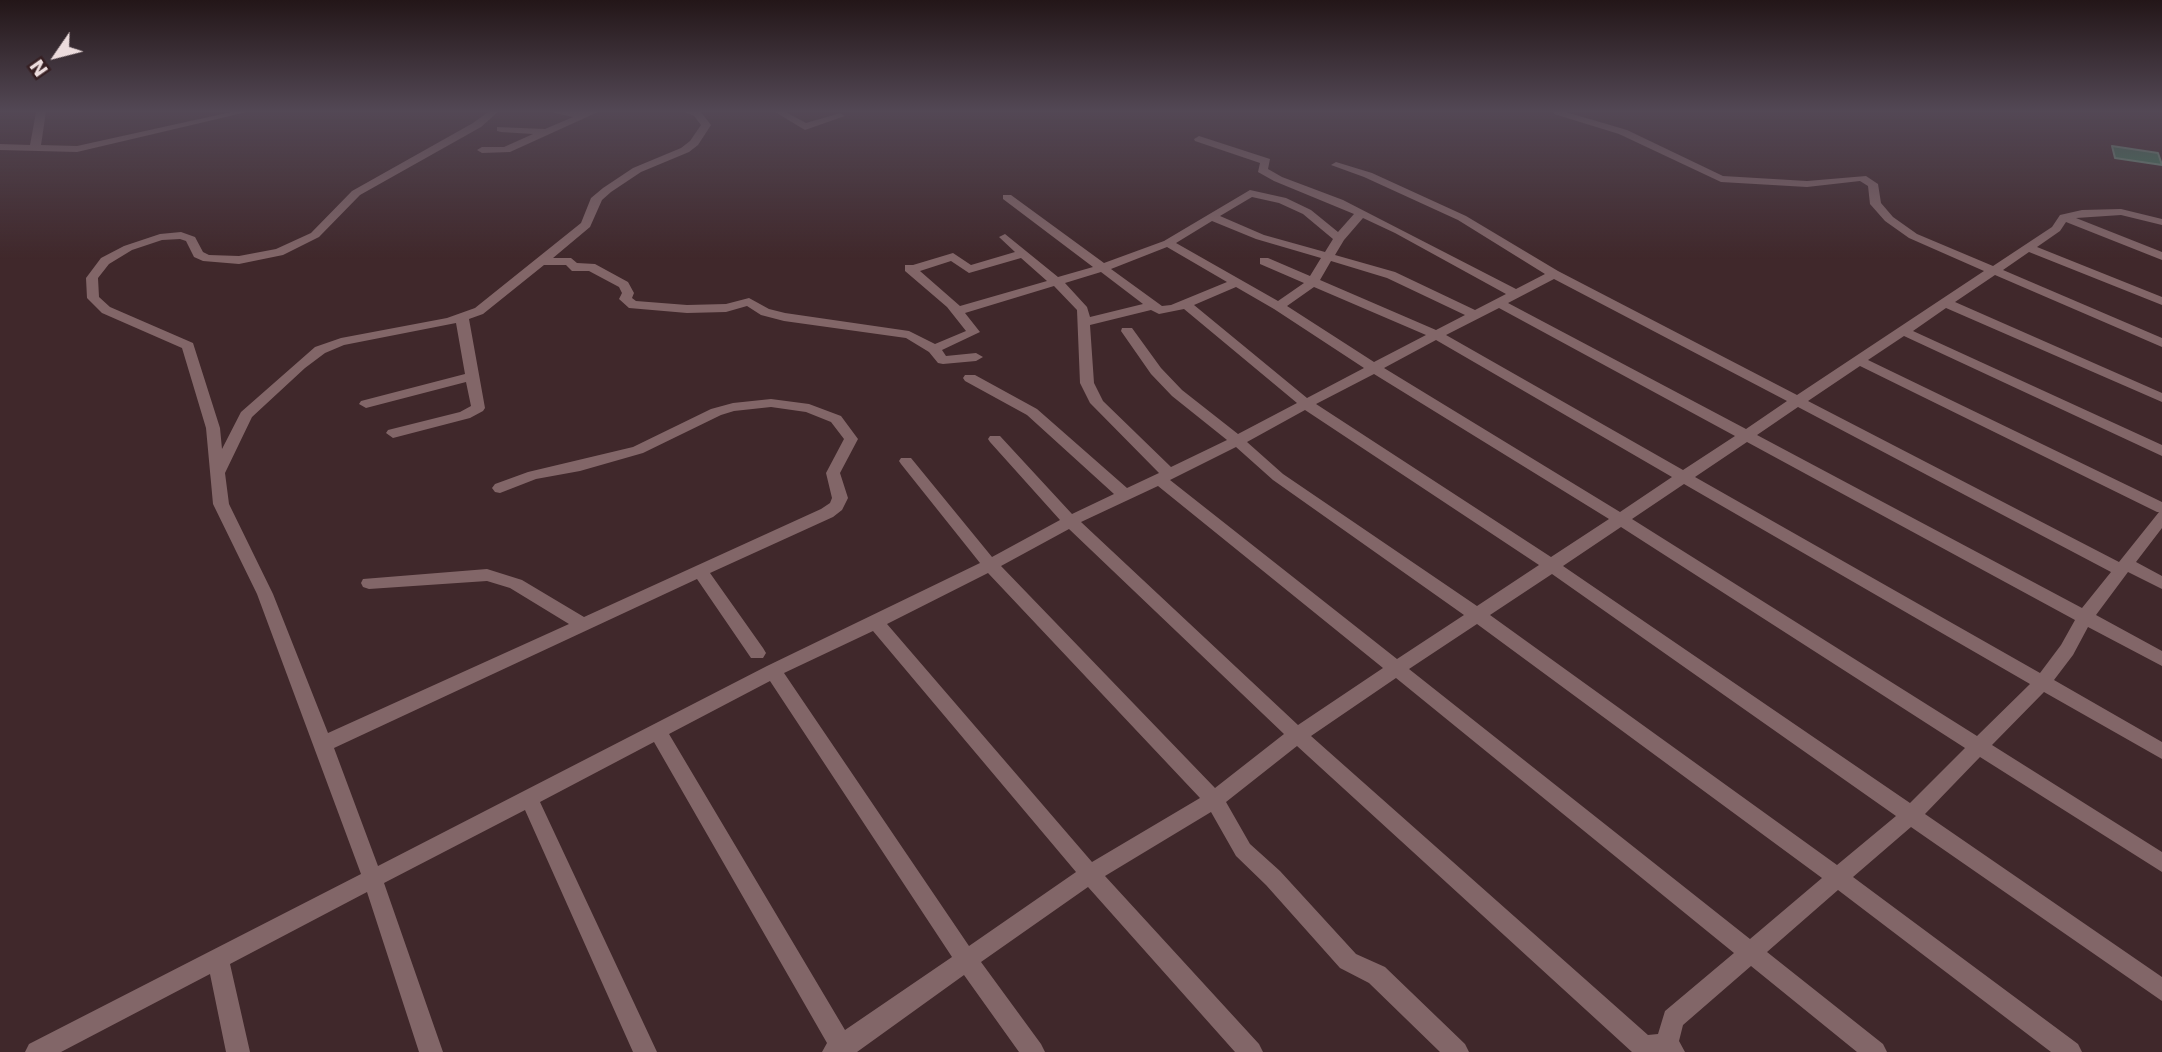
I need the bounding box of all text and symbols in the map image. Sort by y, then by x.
north arrow [21,21,91,91]
text: N [25,55,52,81]

